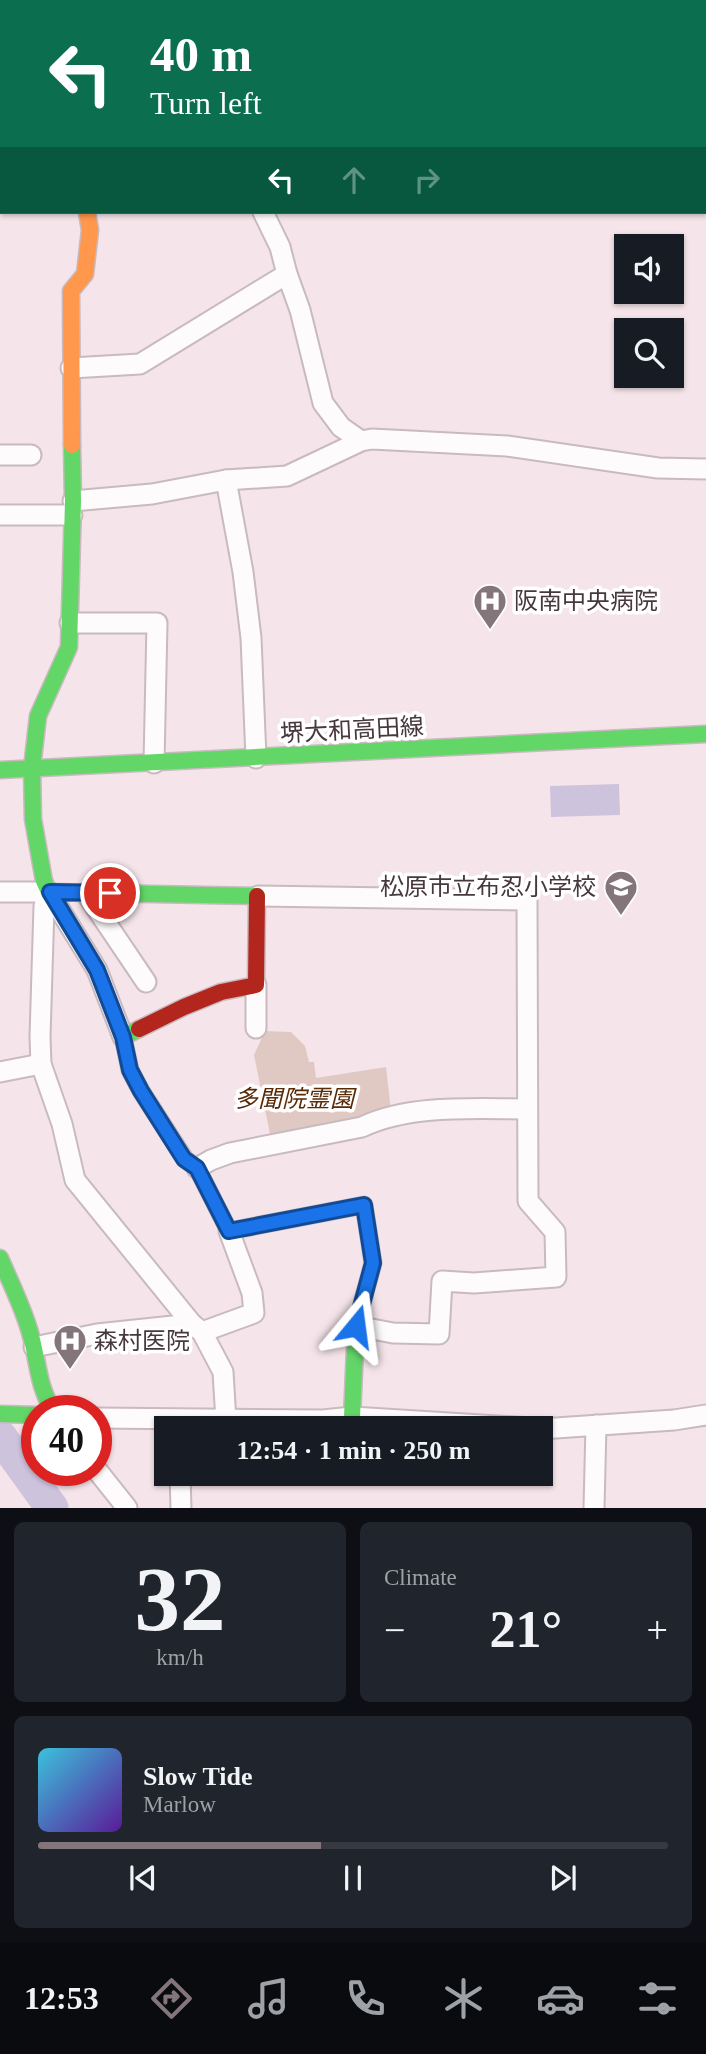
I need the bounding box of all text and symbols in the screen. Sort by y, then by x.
text: 40 m [150,27,252,82]
icon: left [35,28,126,119]
text: Turn left [150,85,262,121]
icon: left [262,161,300,199]
icon: ahead [335,161,373,199]
icon: right [408,161,446,199]
map controls [614,234,684,388]
button: sound [614,234,684,304]
button: search [614,318,684,388]
hospital icon: 阪南中央病院 [471,582,509,631]
place label: 阪南中央病院 [514,588,658,614]
street label: 堺大和高田線 [279,713,425,747]
pin [80,863,140,923]
school or university icon: 松原市立布忍小学校 [602,868,640,917]
icon: arrive [91,874,129,912]
place label: 松原市立布忍小学校 [380,874,596,900]
park label: 多聞院霊園 [234,1086,357,1112]
position arrow [319,1289,393,1363]
hospital icon: 森村医院 [51,1322,89,1371]
place label: 森村医院 [94,1328,190,1354]
speed limit sign: 40 [21,1395,112,1486]
text: 12:54 · 1 min · 250 m [237,1436,471,1465]
text: 32 [135,1549,226,1650]
text: Climate [384,1565,457,1590]
text: 21° [490,1601,562,1658]
text: − [384,1609,405,1651]
text: + [647,1609,668,1651]
text: km/h [156,1645,204,1670]
text: Slow Tide [143,1762,253,1791]
text: Marlow [143,1792,216,1817]
icon: previous [124,1859,162,1897]
icon: pause [334,1859,372,1897]
icon: next [544,1859,582,1897]
icon: directions [147,1974,196,2023]
icon: music [244,1974,293,2023]
icon: phone [341,1974,390,2023]
icon: climate [439,1974,488,2023]
icon: car [536,1974,585,2023]
icon: filters [633,1974,682,2023]
text: 12:53 [24,1980,99,2016]

